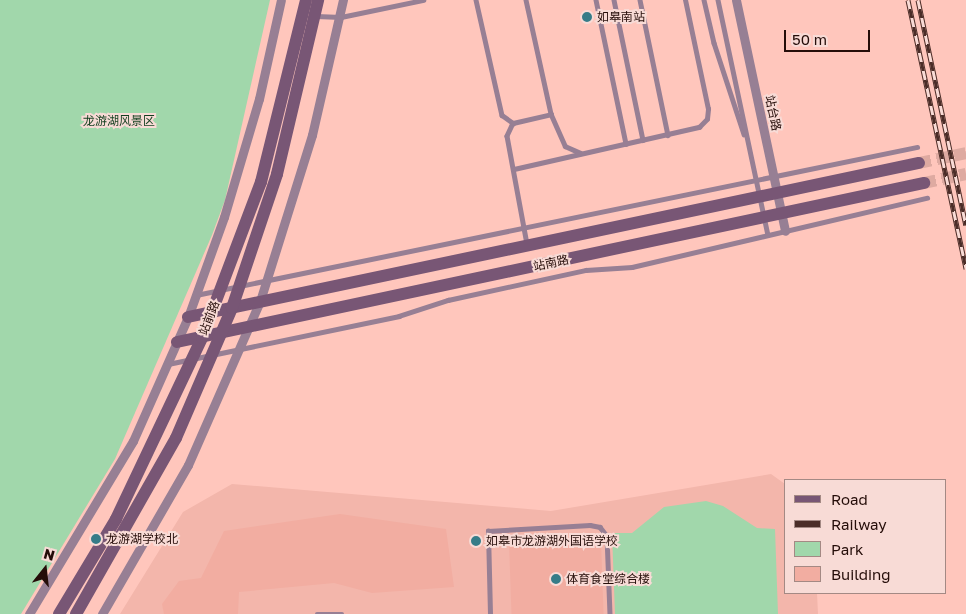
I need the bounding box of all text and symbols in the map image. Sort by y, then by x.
place label: 如皋南站 [597,10,645,24]
marker: 如皋南站 [581,11,593,23]
scale bar [786,20,872,52]
text: 50 m [792,30,827,48]
street label: 站台路 [762,94,784,132]
park label: 龙游湖风景区 [83,114,155,128]
street label: 站南路 [532,252,570,274]
street label: 站前路 [196,299,222,337]
legend [784,479,946,594]
text: Road [831,490,868,508]
text: Railway [831,515,887,533]
place label: 龙游湖学校北 [106,532,178,546]
marker: 龙游湖学校北 [90,533,102,545]
place label: 如皋市龙游湖外国语学校 [486,534,618,548]
marker: 如皋市龙游湖外国语学校 [470,535,482,547]
text: Park [831,540,863,558]
north arrow [20,544,70,594]
text: N [42,544,57,564]
text: Building [831,565,891,583]
place label: 体育食堂综合楼 [566,572,650,586]
marker: 体育食堂综合楼 [550,573,562,585]

